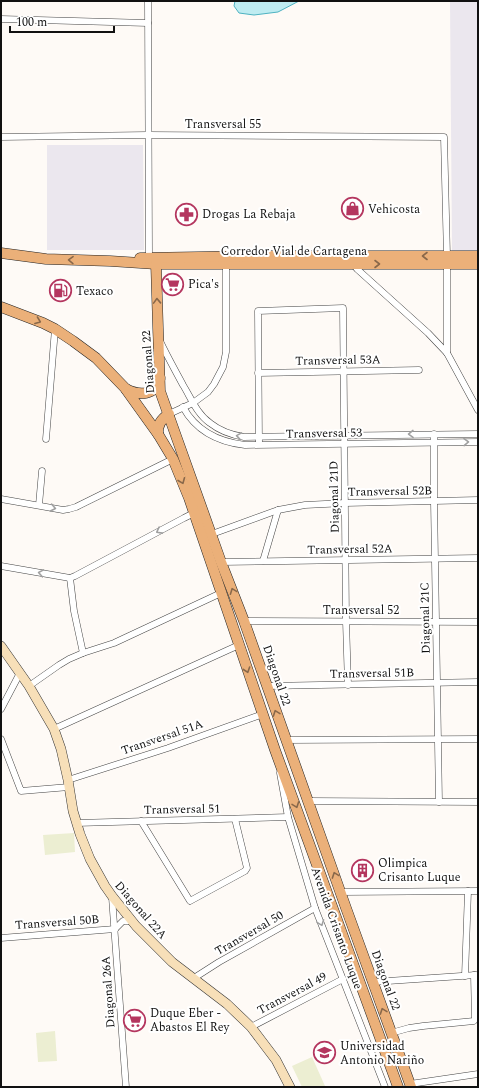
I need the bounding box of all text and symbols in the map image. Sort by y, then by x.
scale bar [10,8,114,34]
text: 100 m [16,13,47,32]
street label: Transversal 55 [185,115,261,134]
shop icon: Vehicosta [339,196,365,222]
place label: Vehicosta [368,200,420,219]
pharmacy icon: Drogas La Rebaja [174,201,200,227]
place label: Drogas La Rebaja [202,205,296,224]
street label: Corredor Vial de Cartagena [221,242,367,261]
one-way arrow [422,252,428,260]
one-way arrow [68,256,74,264]
one-way arrow [374,260,380,268]
supermarket icon: Pica's [160,271,186,297]
place label: Pica's [188,275,219,294]
fuel station icon: Texaco [48,278,74,304]
place label: Texaco [76,282,113,301]
one-way arrow [153,298,161,304]
one-way arrow [34,316,41,324]
street label: Diagonal 22 [137,330,160,394]
street label: Transversal 53A [295,350,381,371]
street label: Transversal 53 [286,423,362,444]
one-way arrow [408,430,414,439]
one-way arrow [236,432,242,441]
one-way arrow [463,438,469,446]
street label: Diagonal 21D [324,461,345,533]
one-way arrow [177,477,185,484]
street label: Transversal 52B [348,481,432,502]
one-way arrow [50,503,56,511]
one-way arrow [156,526,163,534]
street label: Transversal 52A [307,539,393,560]
one-way arrow [38,570,44,578]
street label: Diagonal 21C [415,582,436,654]
one-way arrow [229,588,237,595]
street label: Transversal 52 [323,601,399,620]
street label: Diagonal 22 [257,642,296,708]
street label: Transversal 51B [330,663,414,684]
one-way arrow [243,666,251,673]
one-way arrow [273,710,281,717]
street label: Transversal 51A [119,715,206,760]
street label: Transversal 51 [144,799,220,820]
one-way arrow [291,802,299,809]
place label: Olimpica Crisanto Luque [378,854,461,887]
building icon: Olimpica Crisanto Luque [349,857,375,883]
street label: Avenida Crisanto Luque [306,864,368,992]
one-way arrow [331,872,339,879]
street label: Diagonal 22A [110,877,171,944]
street label: Transversal 50 [211,906,287,961]
street label: Transversal 50B [14,910,100,935]
one-way arrow [317,919,325,926]
street label: Diagonal 22 [366,947,405,1013]
street label: Diagonal 26A [97,955,120,1029]
street label: Transversal 49 [254,967,330,1020]
place label: Duque Eber - Abastos El Rey [150,1004,230,1037]
supermarket icon: Duque Eber - Abastos El Rey [121,1007,147,1033]
one-way arrow [380,1007,388,1014]
place label: Universidad Antonio Nariño [340,1037,424,1070]
school or university icon: Universidad Antonio Nariño [312,1040,338,1066]

